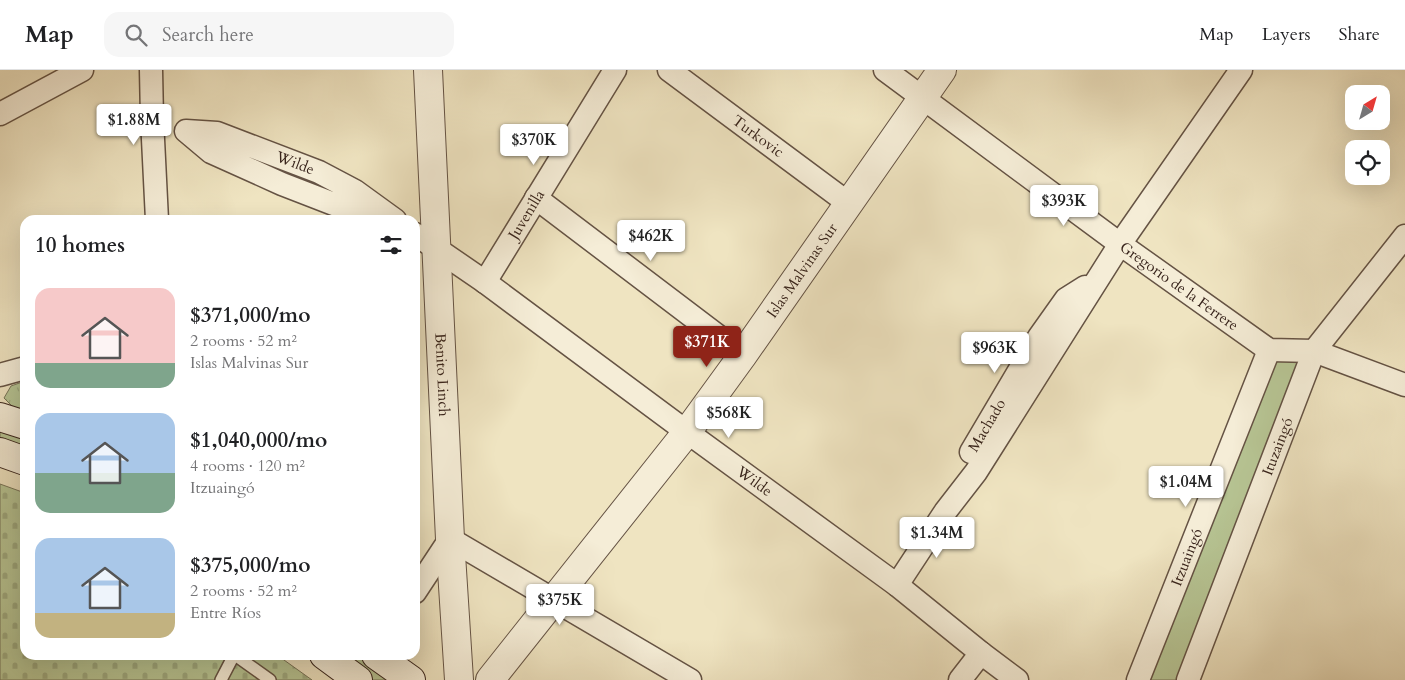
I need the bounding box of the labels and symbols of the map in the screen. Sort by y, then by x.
north arrow [1345,85,1390,130]
pin: $1.88M [93,104,175,146]
street label: Turkovic [728,110,788,162]
pin: $370K [499,124,569,166]
street label: Wilde [272,146,317,179]
pin: $393K [1029,184,1099,227]
street label: Juvenilla [502,186,549,245]
street label: Islas Malvinas Sur [762,219,842,322]
pin: $462K [616,220,686,262]
street label: Gregorio de la Ferrere [1116,237,1243,335]
pin: $371K [672,326,742,368]
street label: Benito Linch [430,332,454,418]
pin: $963K [960,332,1030,374]
street label: Machado [963,395,1010,455]
pin: $568K [694,396,764,439]
street label: Ituzaingó [1257,415,1298,478]
street label: Wilde [732,461,776,501]
pin: $1.04M [1145,466,1227,508]
pin: $1.34M [896,516,978,559]
street label: Itzuaingó [1166,525,1207,589]
pin: $375K [525,584,595,626]

